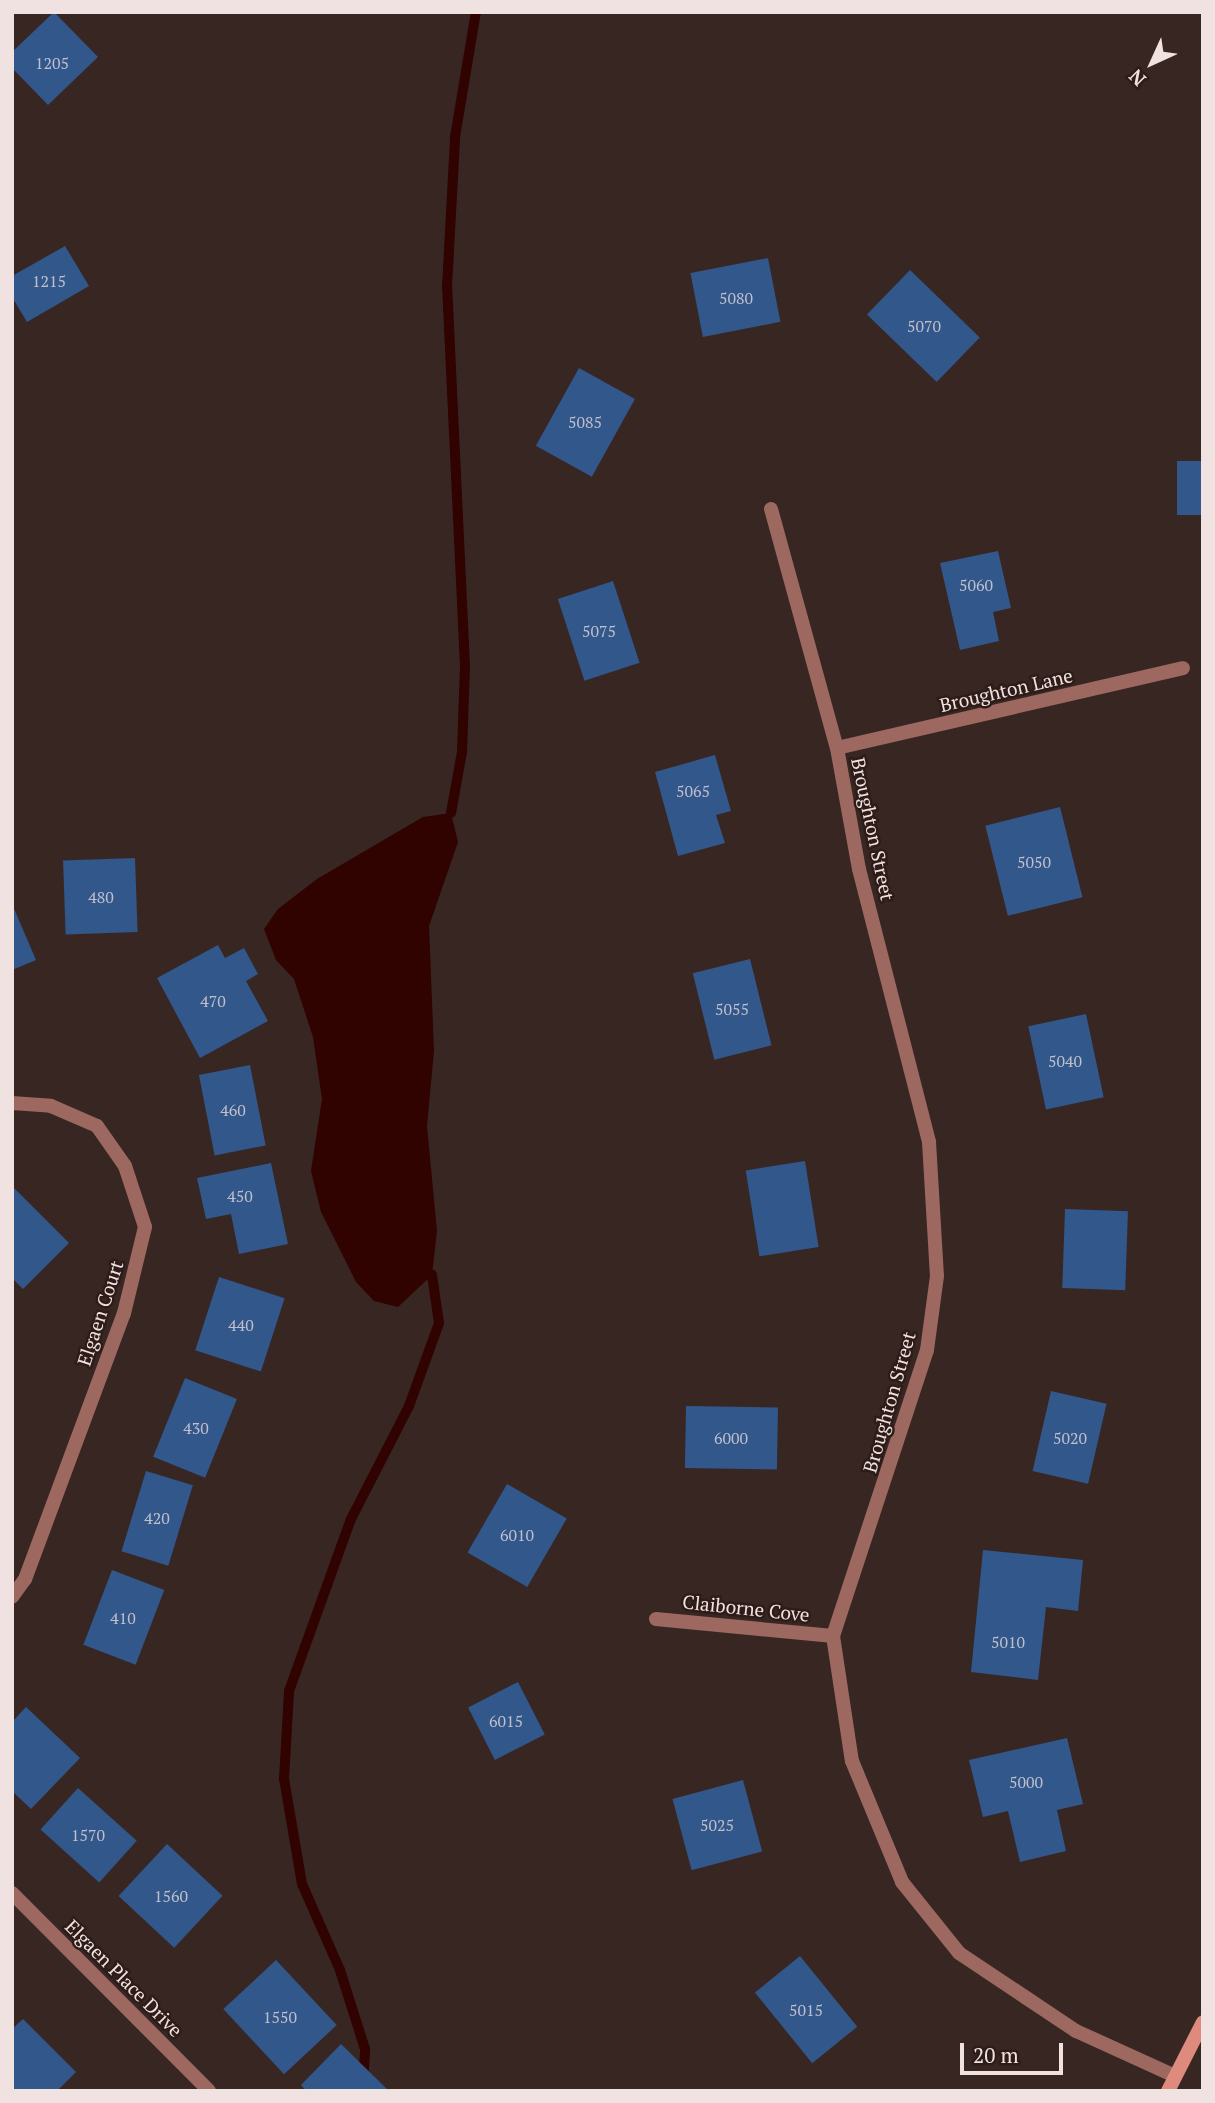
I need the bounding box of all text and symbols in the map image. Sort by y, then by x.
north arrow [1117,28,1187,98]
house number: 1205 [35,53,69,73]
text: N [1123,64,1151,92]
house number: 1215 [32,271,66,291]
house number: 5080 [719,288,753,308]
house number: 5070 [907,316,941,336]
house number: 5085 [568,412,602,432]
house number: 5060 [959,575,993,595]
house number: 5075 [582,621,616,641]
street label: Broughton Lane [937,664,1075,716]
street label: Broughton Street [847,755,899,903]
house number: 5065 [676,781,710,801]
house number: 5050 [1017,852,1051,872]
house number: 480 [88,887,114,907]
house number: 470 [200,991,226,1011]
house number: 5055 [715,999,749,1019]
house number: 5040 [1048,1051,1082,1071]
house number: 460 [220,1100,246,1120]
house number: 450 [227,1186,253,1206]
street label: Elgaen Court [72,1257,128,1369]
house number: 440 [228,1315,254,1335]
street label: Broughton Street [858,1329,920,1475]
house number: 430 [183,1418,209,1438]
house number: 6000 [714,1428,748,1448]
house number: 5020 [1053,1428,1087,1448]
house number: 420 [144,1508,170,1528]
house number: 6010 [500,1525,534,1545]
street label: Claiborne Cove [681,1590,811,1626]
house number: 410 [110,1608,136,1628]
house number: 5010 [991,1632,1025,1652]
house number: 6015 [489,1711,523,1731]
house number: 5000 [1009,1772,1043,1792]
house number: 5025 [700,1815,734,1835]
house number: 1570 [71,1825,105,1845]
house number: 1560 [154,1886,188,1906]
street label: Elgaen Place Drive [61,1915,187,2041]
house number: 5015 [789,2000,823,2020]
house number: 1550 [263,2007,297,2027]
scale bar [963,2030,1066,2074]
text: 20 m [973,2041,1019,2069]

